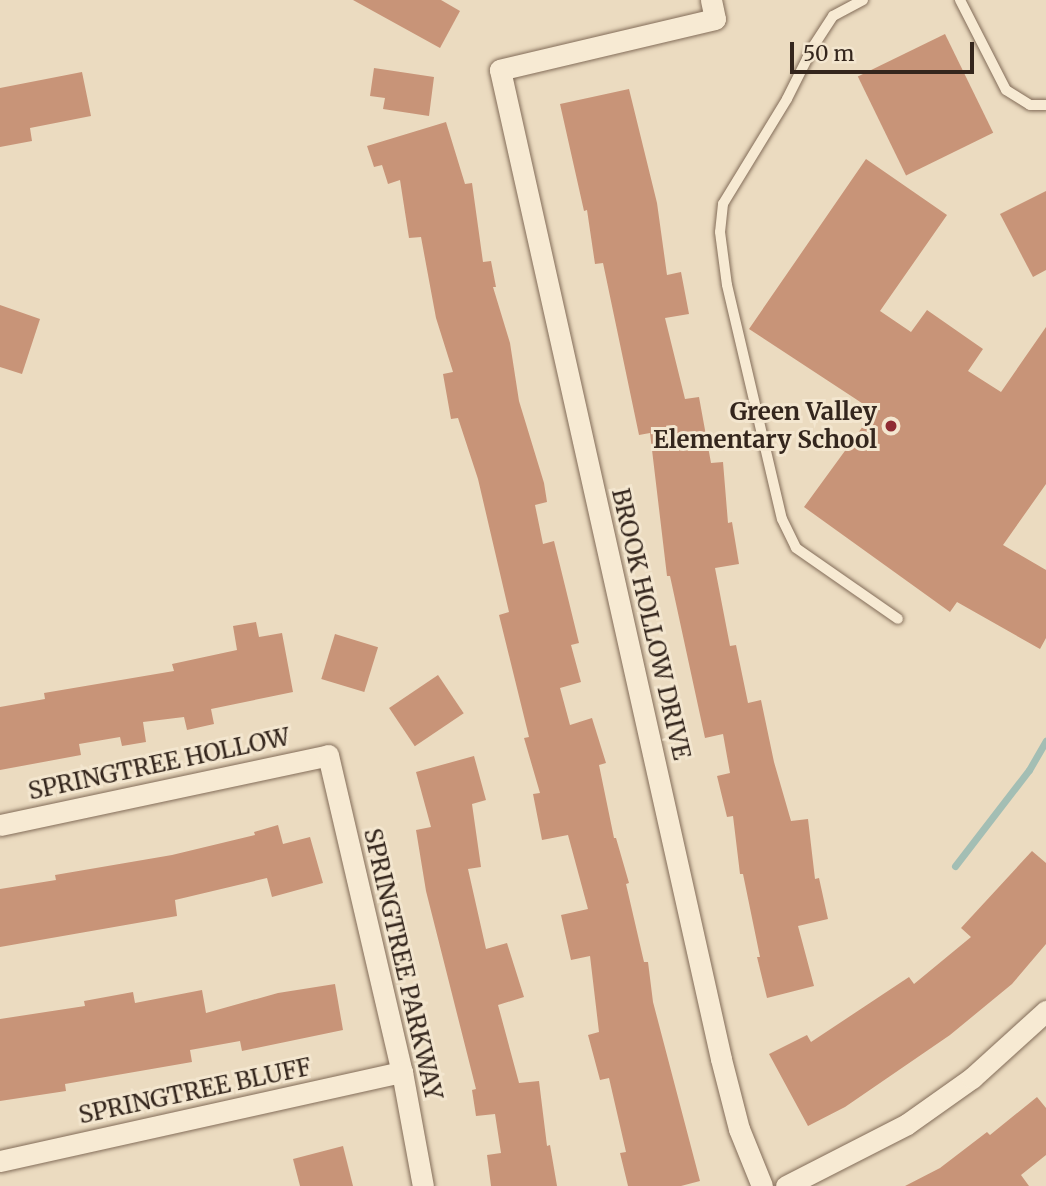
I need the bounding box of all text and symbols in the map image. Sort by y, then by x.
scale bar [794,28,978,72]
text: 50 m [803,40,854,67]
place label: Green Valley Elementary School [653,398,877,454]
marker: Green Valley Elementary School [883,418,899,434]
street label: BROOK HOLLOW DRIVE [606,486,696,762]
street label: SPRINGTREE HOLLOW [26,722,292,806]
street label: SPRINGTREE PARKWAY [358,826,448,1102]
street label: SPRINGTREE BLUFF [76,1052,314,1130]

